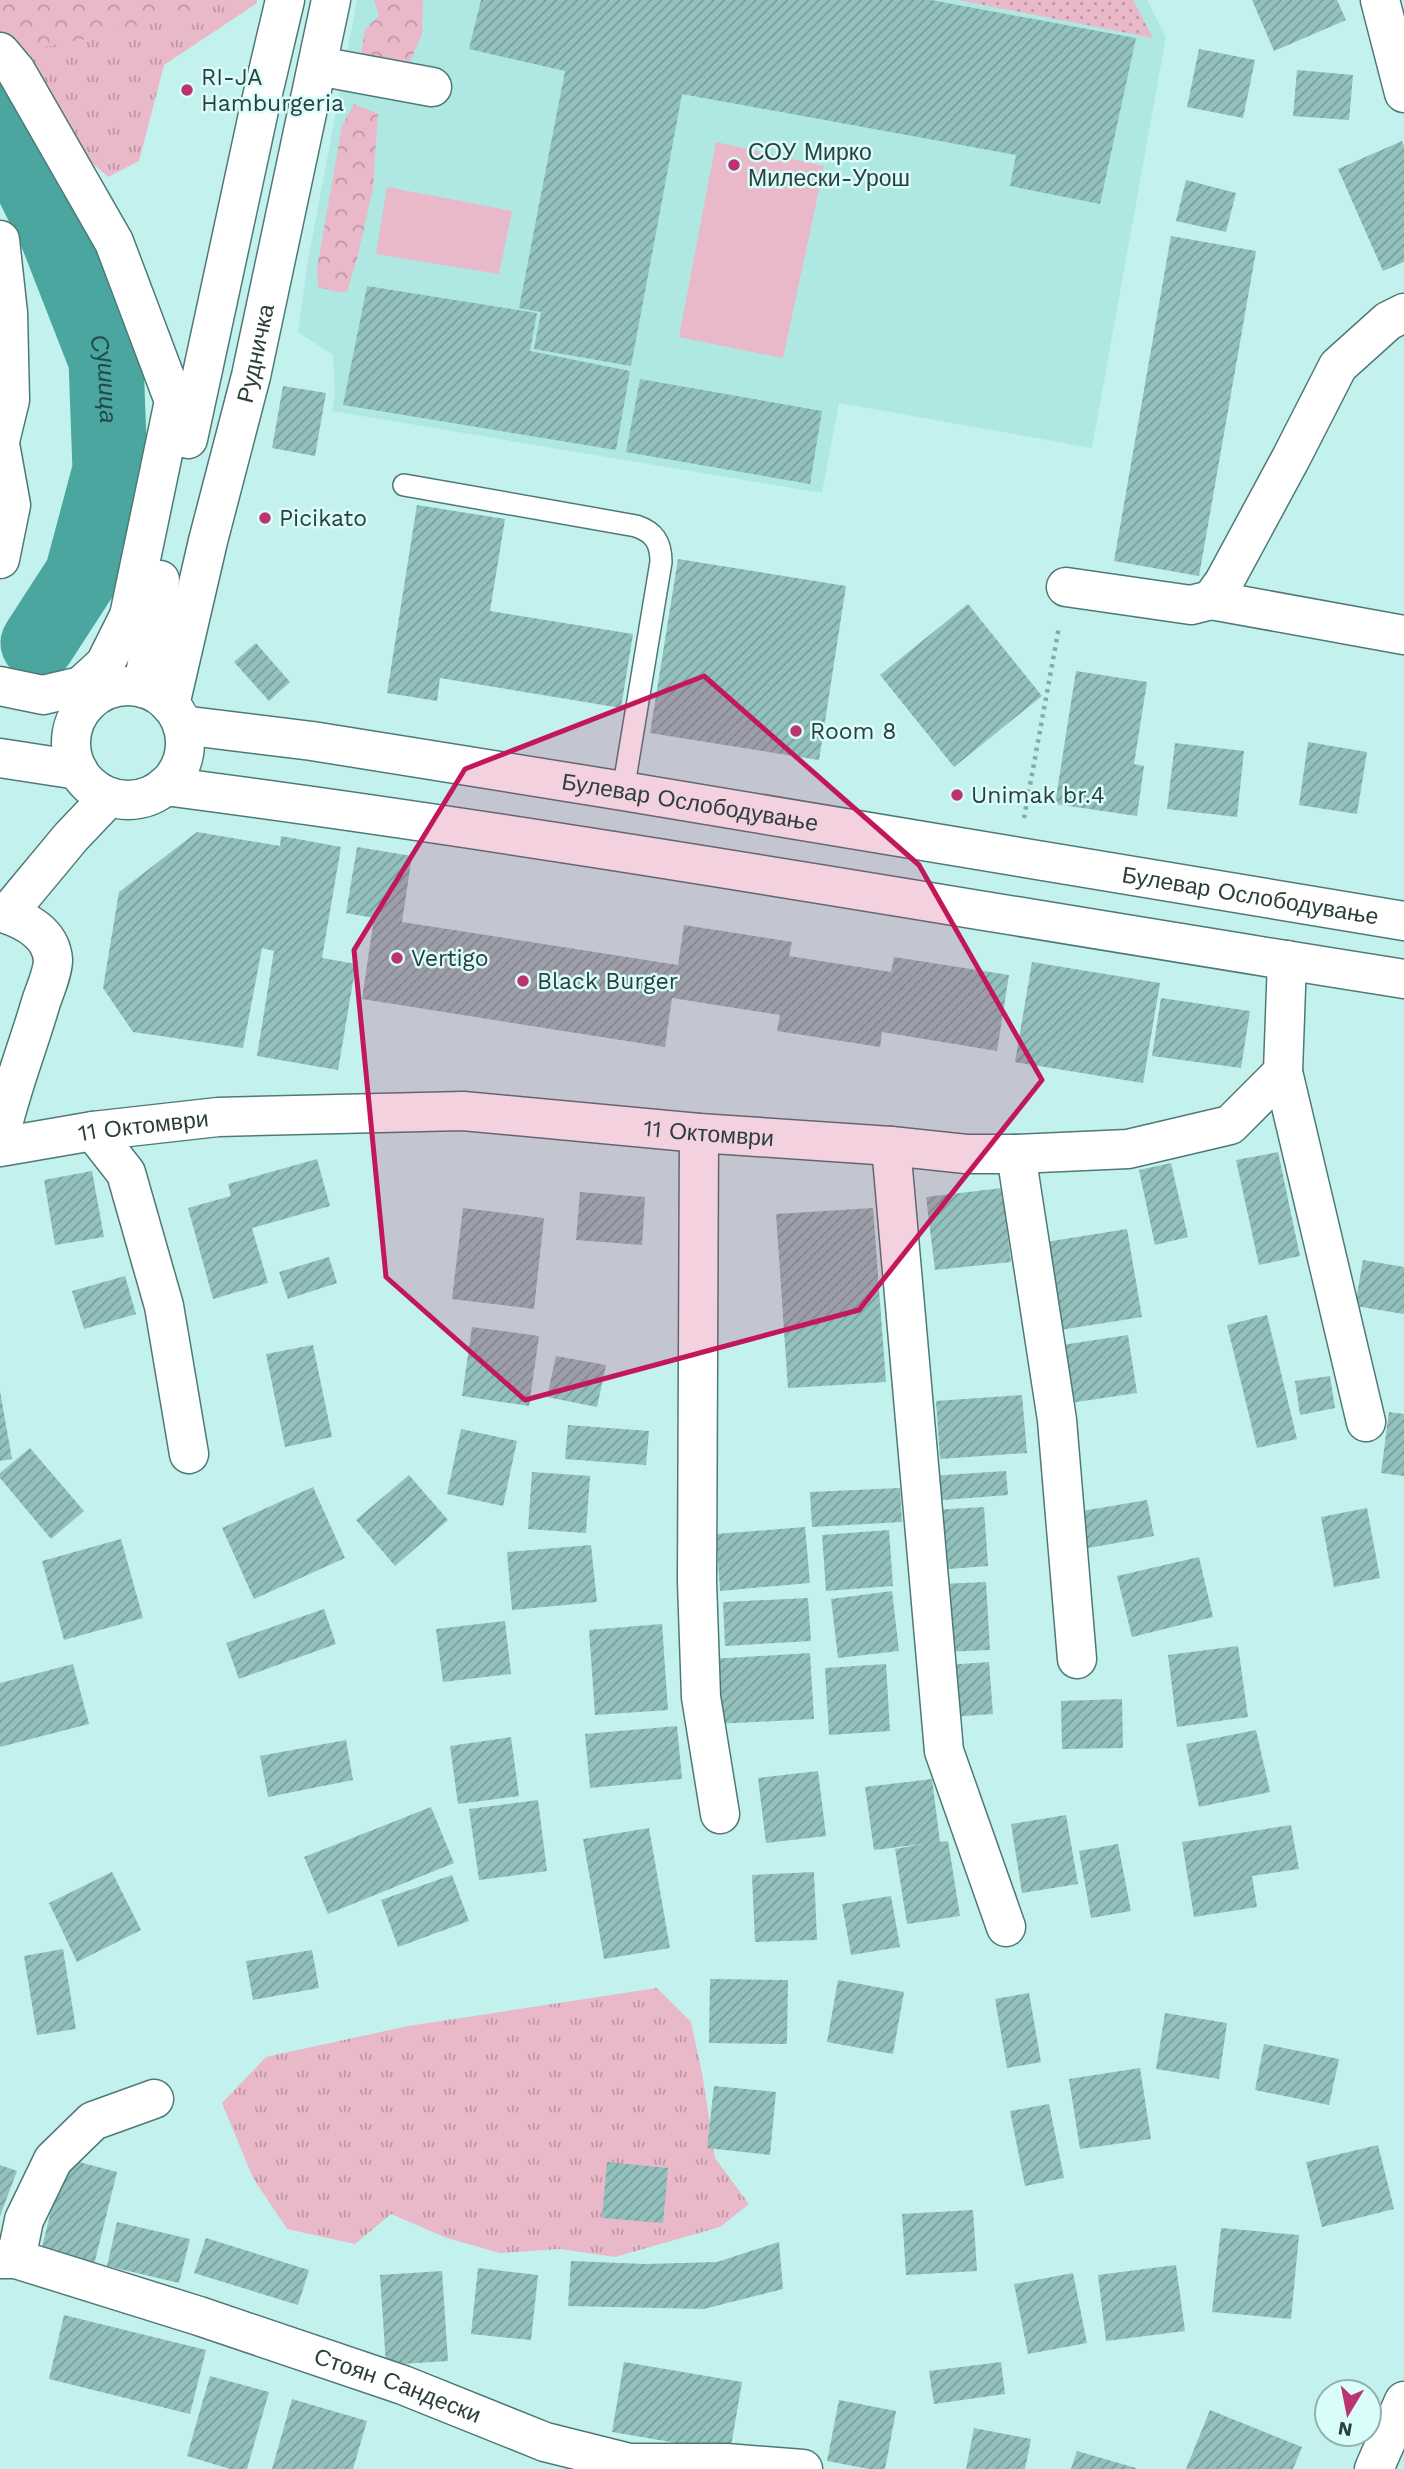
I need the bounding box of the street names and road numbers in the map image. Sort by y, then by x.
street label: Рудничка [231,301,280,406]
street label: Булевар Ослободување [560,768,820,837]
street label: Булевар Ослободување [1120,861,1381,930]
street label: 11 Октомври [76,1105,210,1147]
street label: 11 Октомври [642,1114,775,1152]
street label: Стоян Сандески [311,2342,485,2428]

